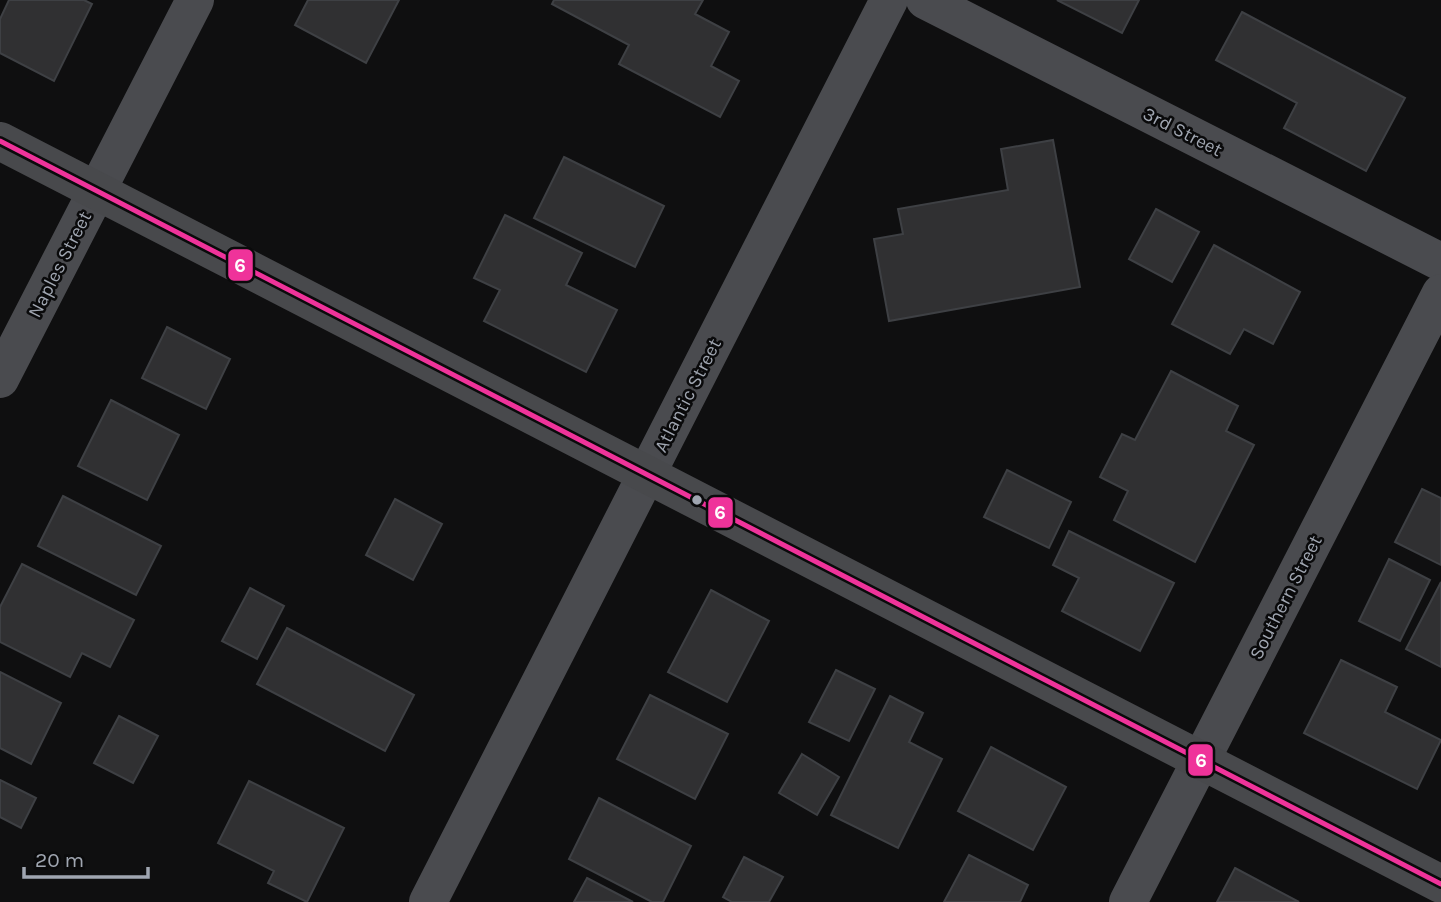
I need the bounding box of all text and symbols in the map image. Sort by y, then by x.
street label: 3rd Street [1139,103,1226,161]
street label: Naples Street [24,208,96,321]
line badge: 6 [227,248,254,282]
text: 6 [234,255,246,277]
street label: Atlantic Street [650,335,726,456]
unlabelled marker [690,493,704,507]
line badge: 6 [707,496,734,529]
text: 6 [714,502,726,524]
street label: Southern Street [1245,532,1327,663]
line badge: 6 [1187,743,1214,777]
text: 6 [1195,750,1207,772]
scale bar [24,836,149,880]
text: 20 m [35,848,84,872]

